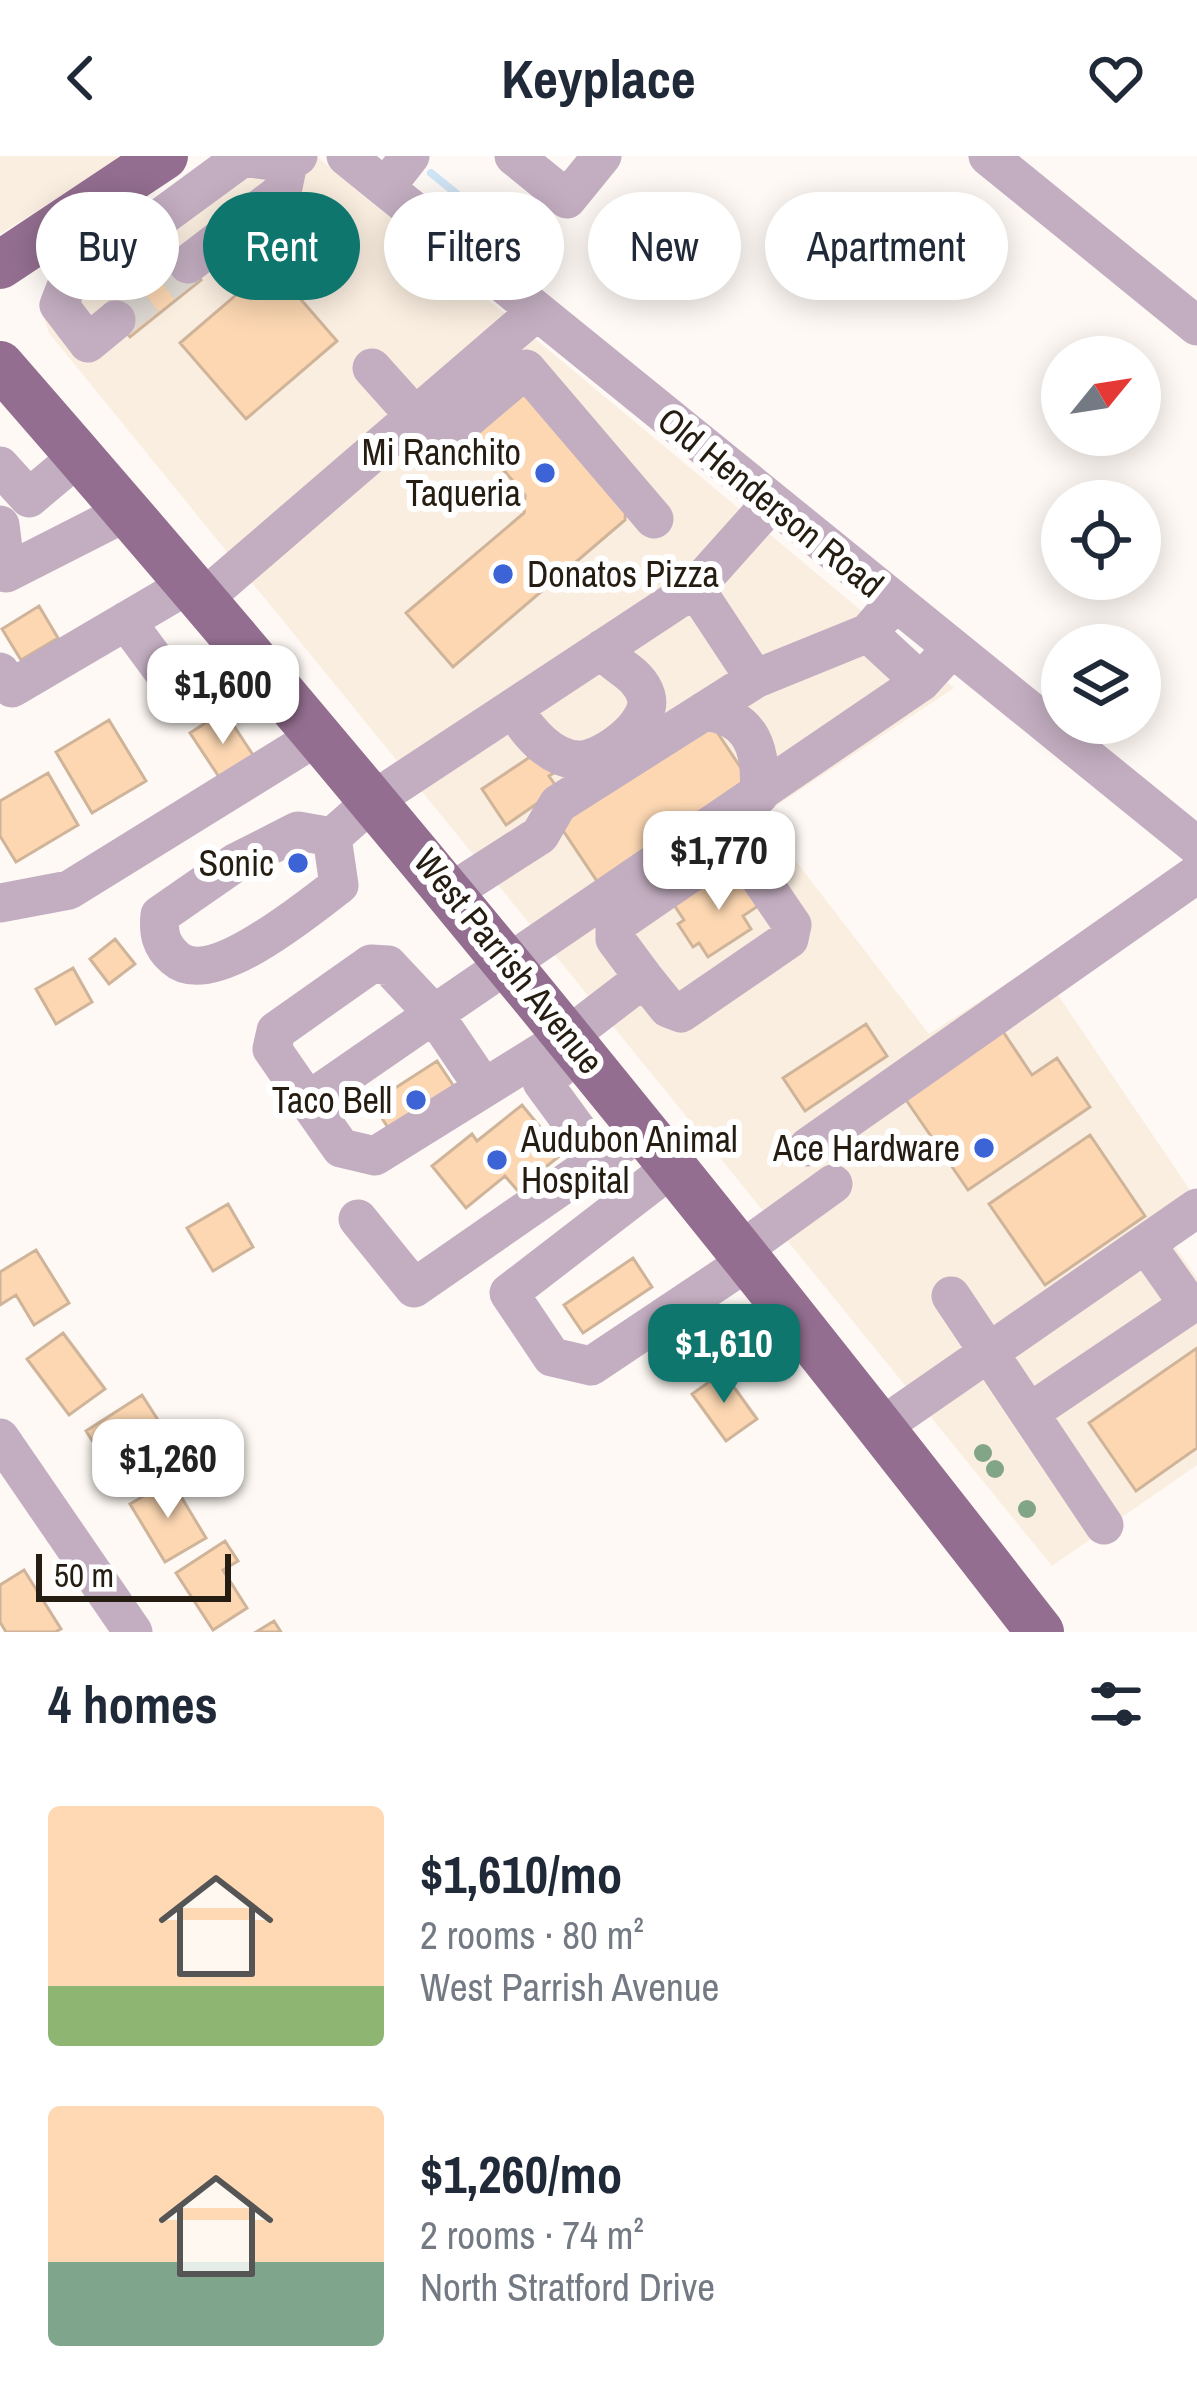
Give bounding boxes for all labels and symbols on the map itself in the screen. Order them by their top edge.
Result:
north arrow [1041,336,1161,456]
street label: Old Henderson Road [648,396,894,608]
place label: Mi Ranchito Taqueria [362,428,521,517]
marker: Mi Ranchito Taqueria [532,460,558,486]
place label: Donatos Pizza [527,550,719,598]
marker: Donatos Pizza [490,561,516,587]
pin: $1,600 [125,645,321,747]
pin: $1,770 [621,811,817,913]
place label: Sonic [199,839,274,887]
street label: West Parrish Avenue [403,839,615,1083]
marker: Sonic [285,850,311,876]
place label: Taco Bell [272,1076,392,1124]
marker: Taco Bell [403,1087,429,1113]
place label: Audubon Animal Hospital [520,1115,738,1204]
place label: Ace Hardware [772,1124,960,1172]
marker: Ace Hardware [971,1135,997,1161]
marker: Audubon Animal Hospital [484,1147,510,1173]
pin: $1,610 [626,1304,822,1406]
pin: $1,260 [70,1419,266,1521]
scale bar [36,1548,231,1601]

